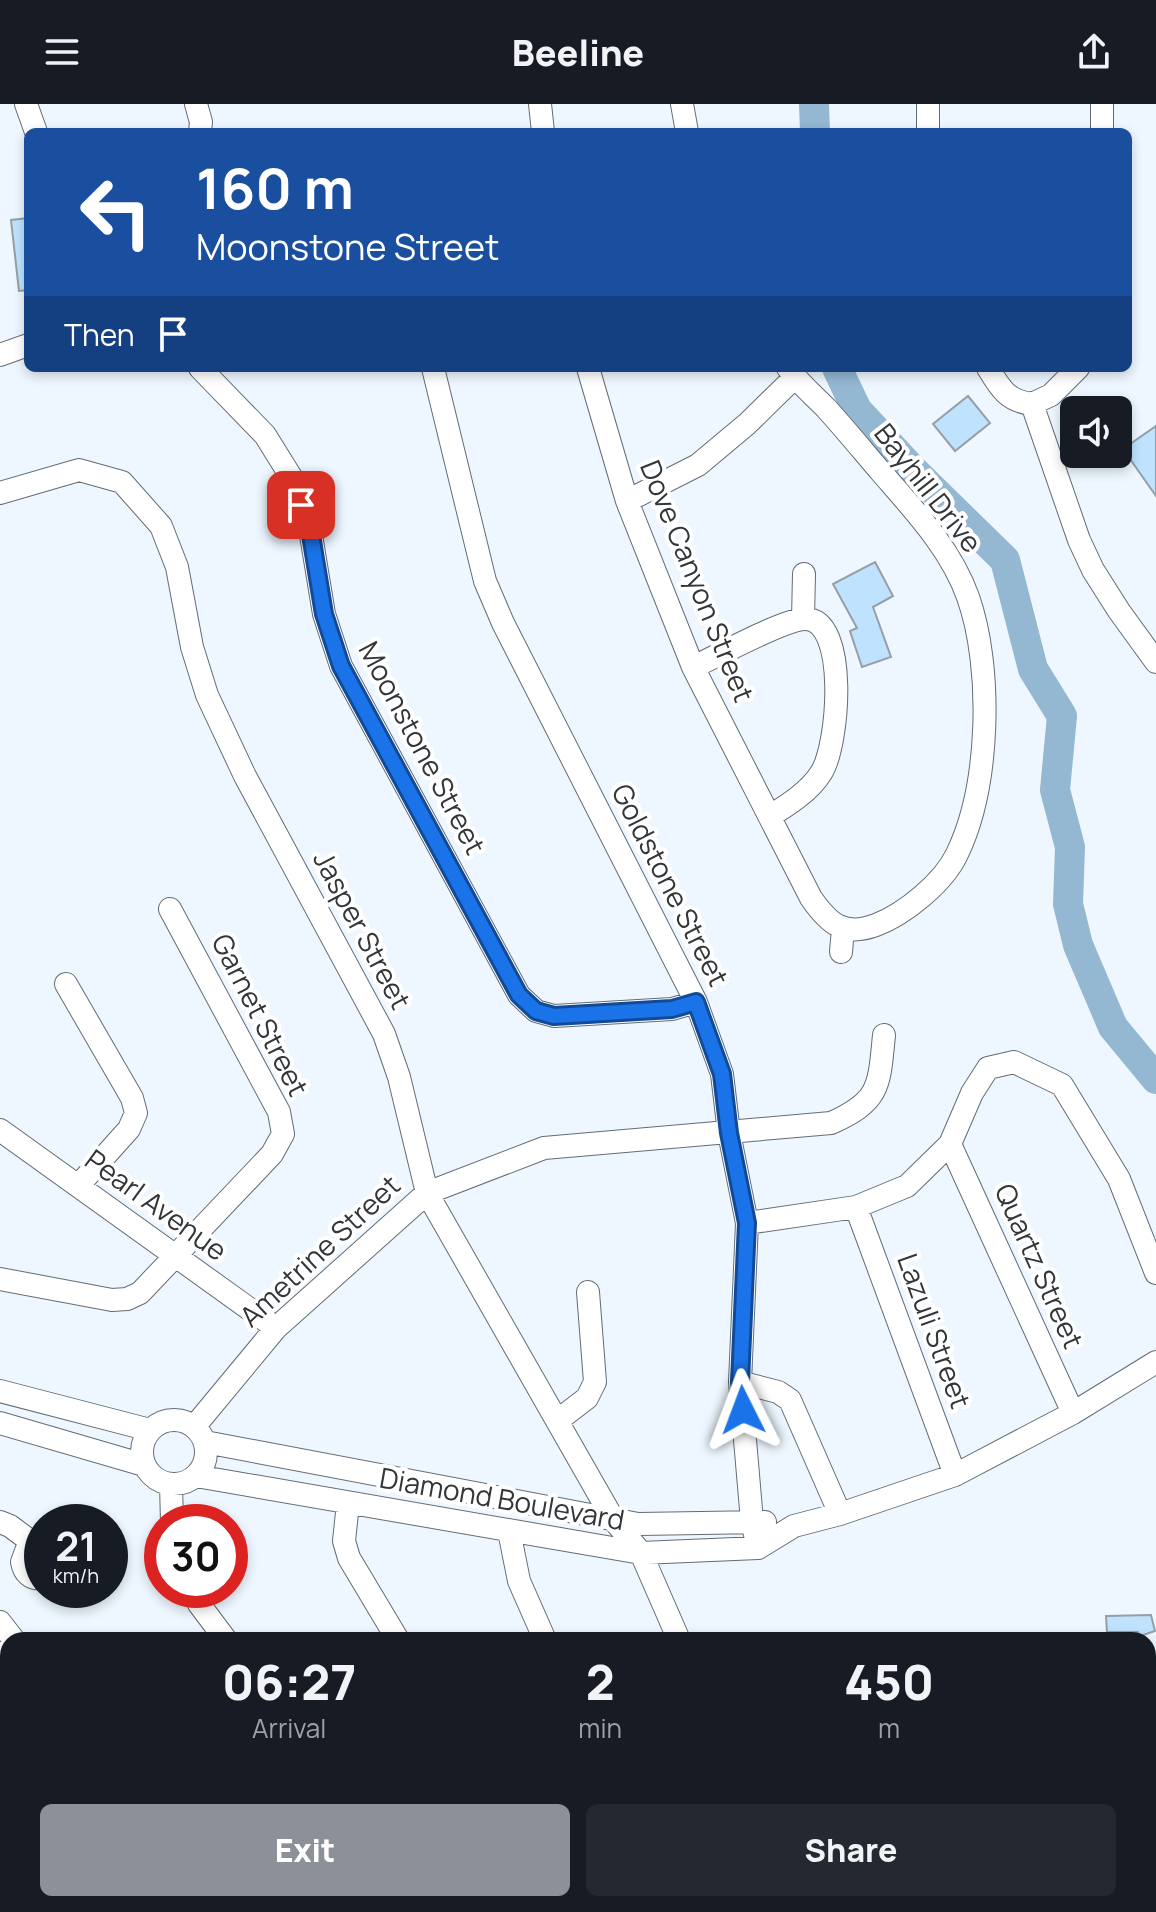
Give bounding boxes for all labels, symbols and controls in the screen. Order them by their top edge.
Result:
text: Beeline [512,28,644,77]
icon: menu [40,30,84,74]
icon: share [1072,30,1116,74]
text: 160 m [196,149,354,226]
icon: left [64,160,168,264]
text: Moonstone Street [196,222,499,271]
icon: arrive [151,312,195,356]
text: Then [64,314,135,355]
map controls [1060,396,1132,468]
button: sound [1060,396,1132,468]
street label: Bayhill Drive [866,415,991,560]
street label: Dove Canyon Street [632,454,764,707]
pin [267,471,335,539]
icon: arrive [279,483,323,527]
street label: Moonstone Street [351,634,495,861]
street label: Goldstone Street [604,777,738,992]
street label: Jasper Street [305,844,421,1015]
street label: Garnet Street [204,927,318,1102]
street label: Pearl Avenue [78,1140,235,1269]
street label: Ametrine Street [231,1166,408,1335]
street label: Quartz Street [987,1177,1093,1354]
street label: Lazuli Street [889,1248,981,1413]
position arrow [701,1368,785,1452]
street label: Diamond Boulevard [377,1458,628,1538]
speed limit sign: 30 [144,1504,248,1608]
text: 21 [55,1518,97,1573]
text: km/h [53,1562,99,1589]
text: 06:27 [222,1649,356,1714]
text: 2 [586,1649,615,1714]
text: 450 [844,1649,934,1714]
text: Arrival [252,1710,326,1746]
text: min [578,1710,622,1746]
text: m [878,1710,900,1746]
button: Exit [40,1804,570,1896]
button: Share [586,1804,1116,1896]

